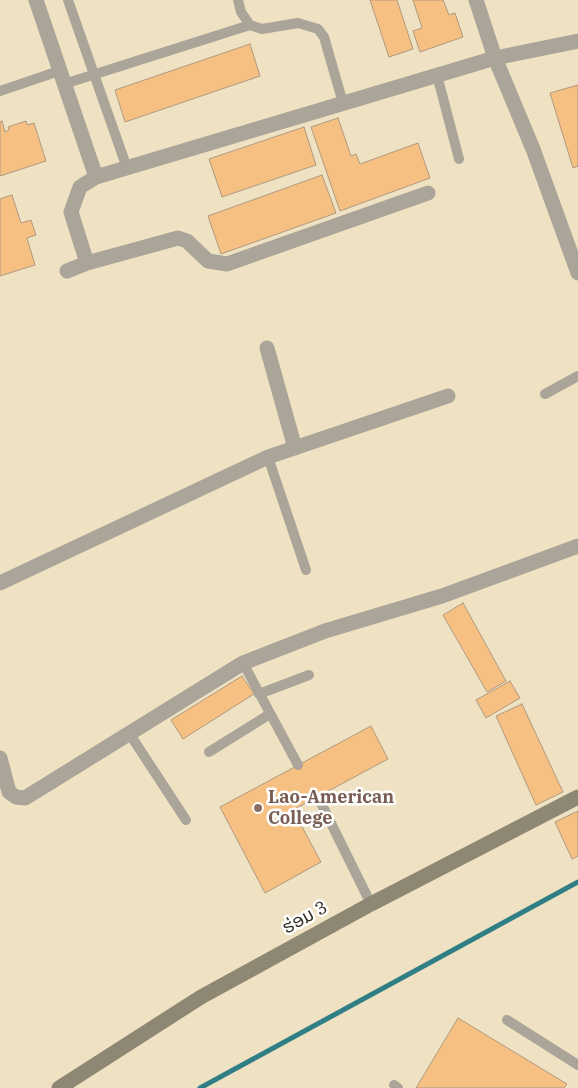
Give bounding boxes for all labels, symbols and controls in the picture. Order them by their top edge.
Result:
place label: Lao-American College [268,787,394,830]
marker: Lao-American College [252,802,264,814]
street label: ຮ່ອມ 3 [279,897,331,939]

